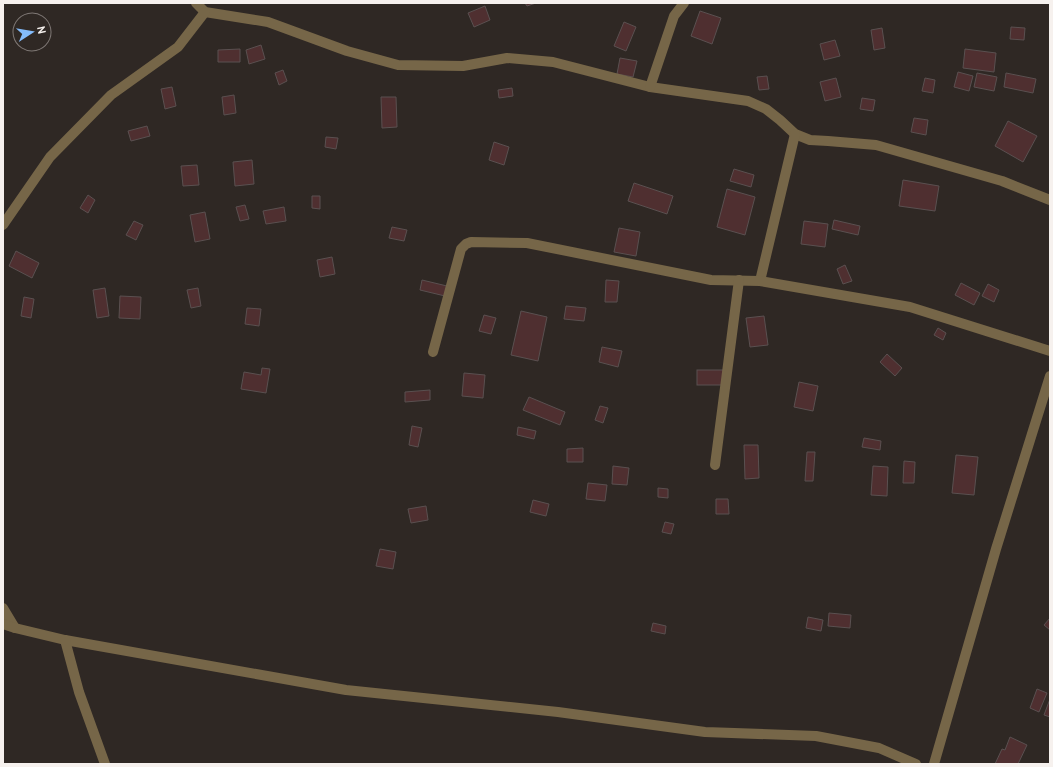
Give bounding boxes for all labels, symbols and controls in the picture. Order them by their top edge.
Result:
north arrow [12,12,52,52]
text: N [34,25,49,35]

